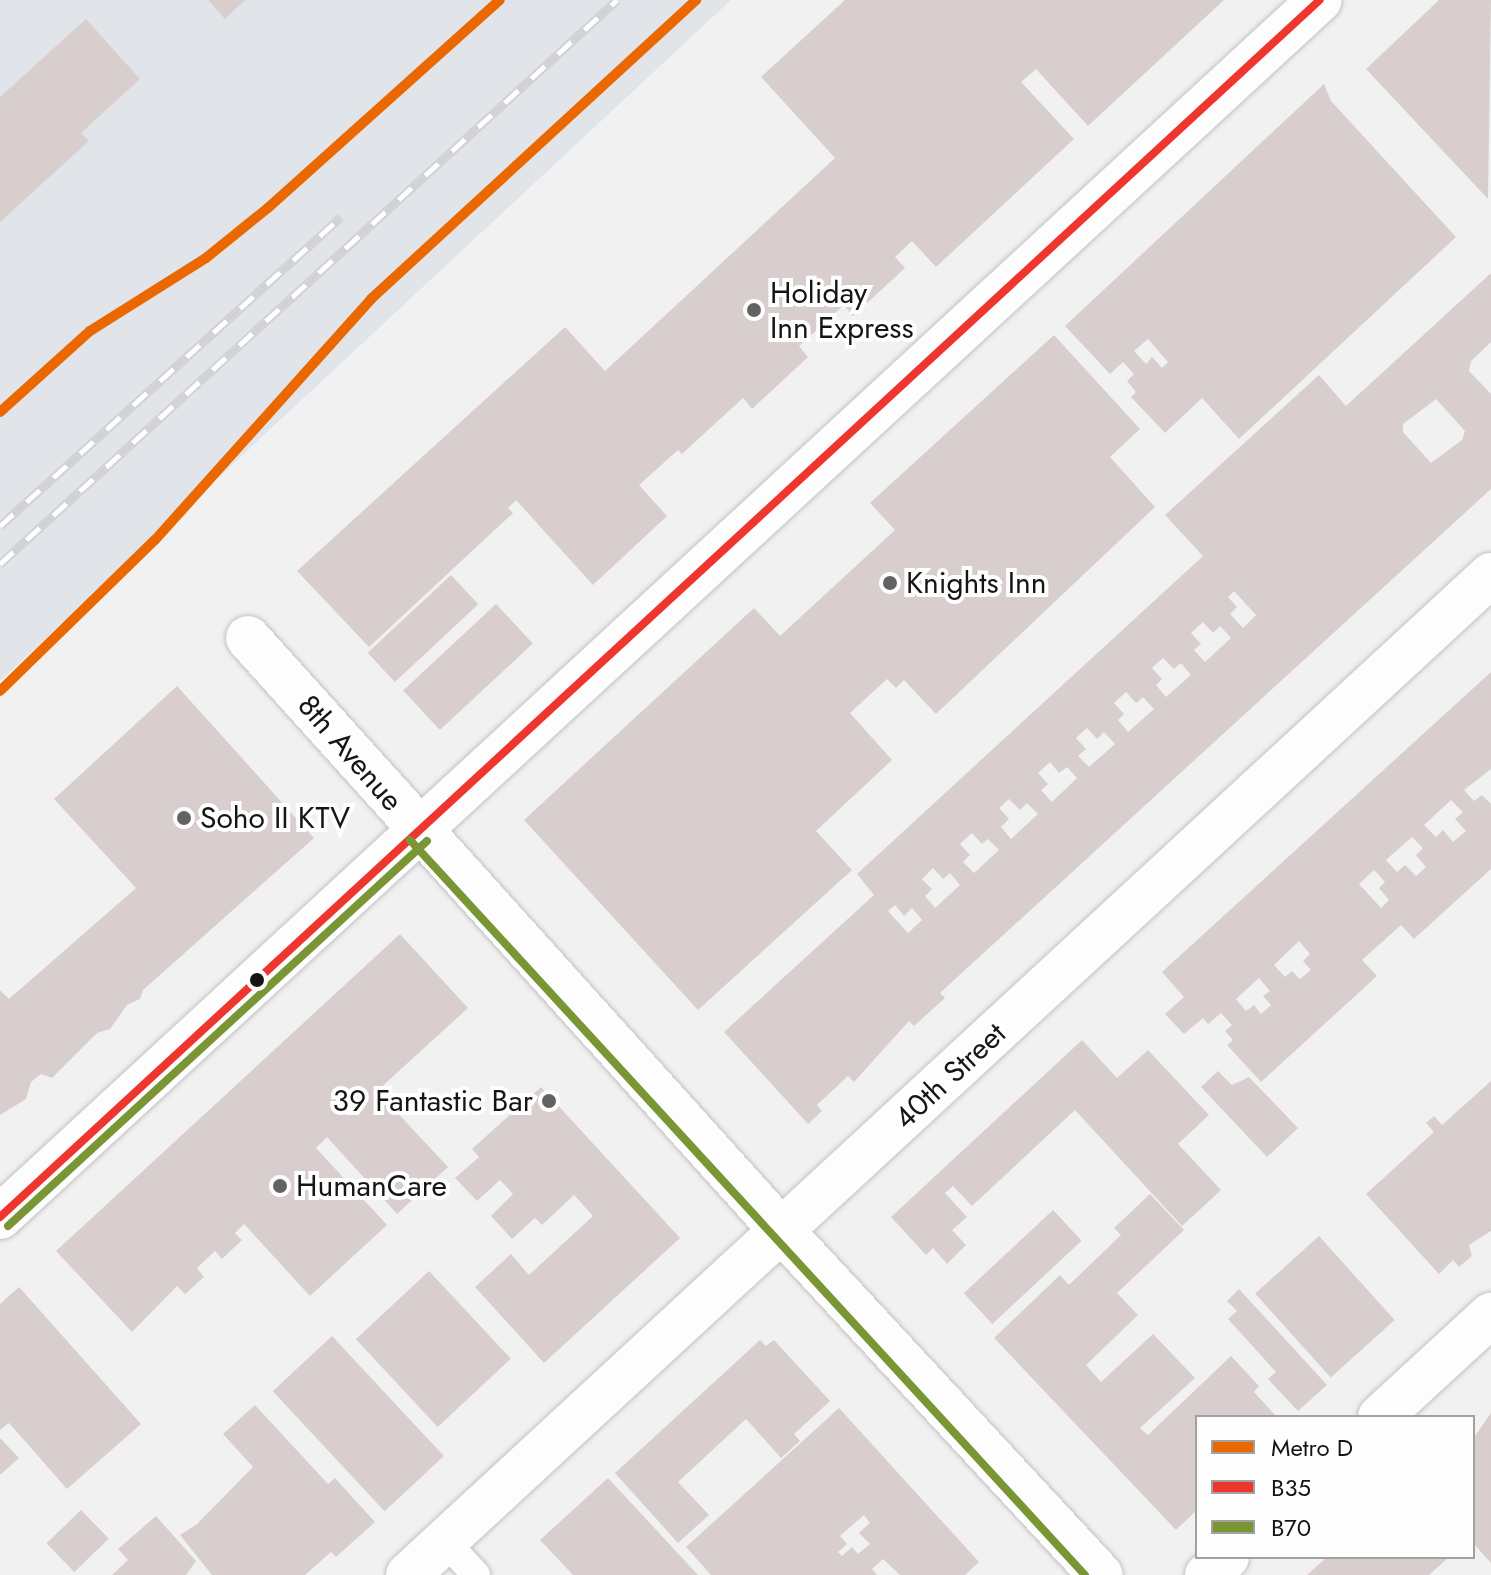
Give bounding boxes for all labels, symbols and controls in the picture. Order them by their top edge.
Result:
place label: Holiday Inn Express [770,275,914,346]
marker: Holiday Inn Express [745,301,763,319]
place label: Knights Inn [906,565,1046,601]
marker: Knights Inn [881,574,899,592]
street label: 8th Avenue [290,688,410,818]
place label: Soho II KTV [200,800,350,836]
marker: Soho II KTV [175,809,193,827]
unlabelled marker [249,972,265,988]
street label: 40th Street [887,1015,1013,1137]
place label: 39 Fantastic Bar [333,1083,533,1119]
marker: 39 Fantastic Bar [540,1092,558,1110]
place label: HumanCare [296,1168,447,1204]
marker: HumanCare [271,1177,289,1195]
legend [1195,1415,1475,1559]
text: Metro D [1271,1430,1353,1465]
text: B35 [1271,1470,1311,1505]
text: B70 [1271,1510,1311,1545]

